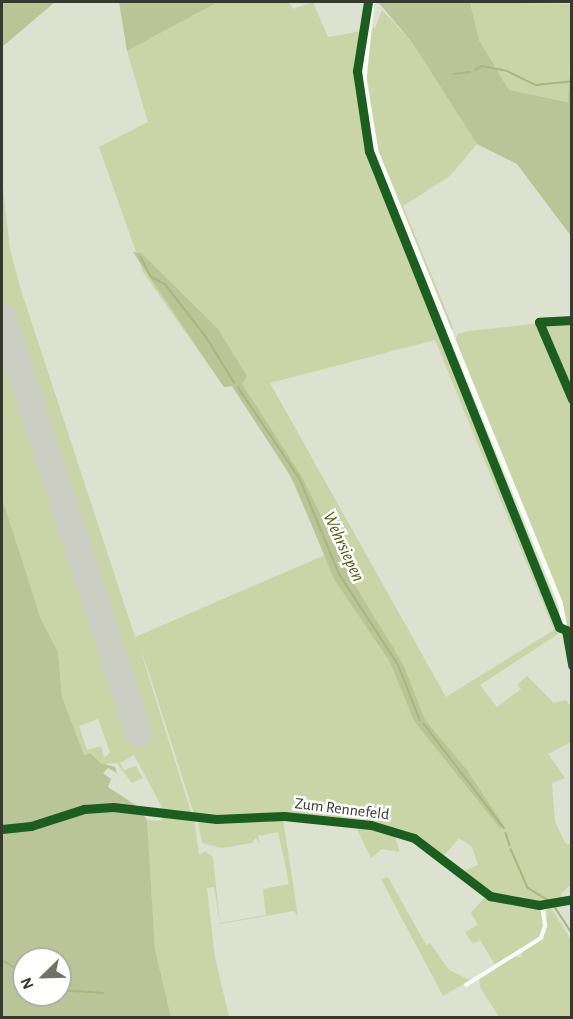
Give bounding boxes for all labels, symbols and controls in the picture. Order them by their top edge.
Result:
water label: Wehrsiepen [317,508,369,586]
street label: Zum Rennefeld [294,794,390,824]
north arrow [12,947,72,1007]
text: N [18,975,37,991]

